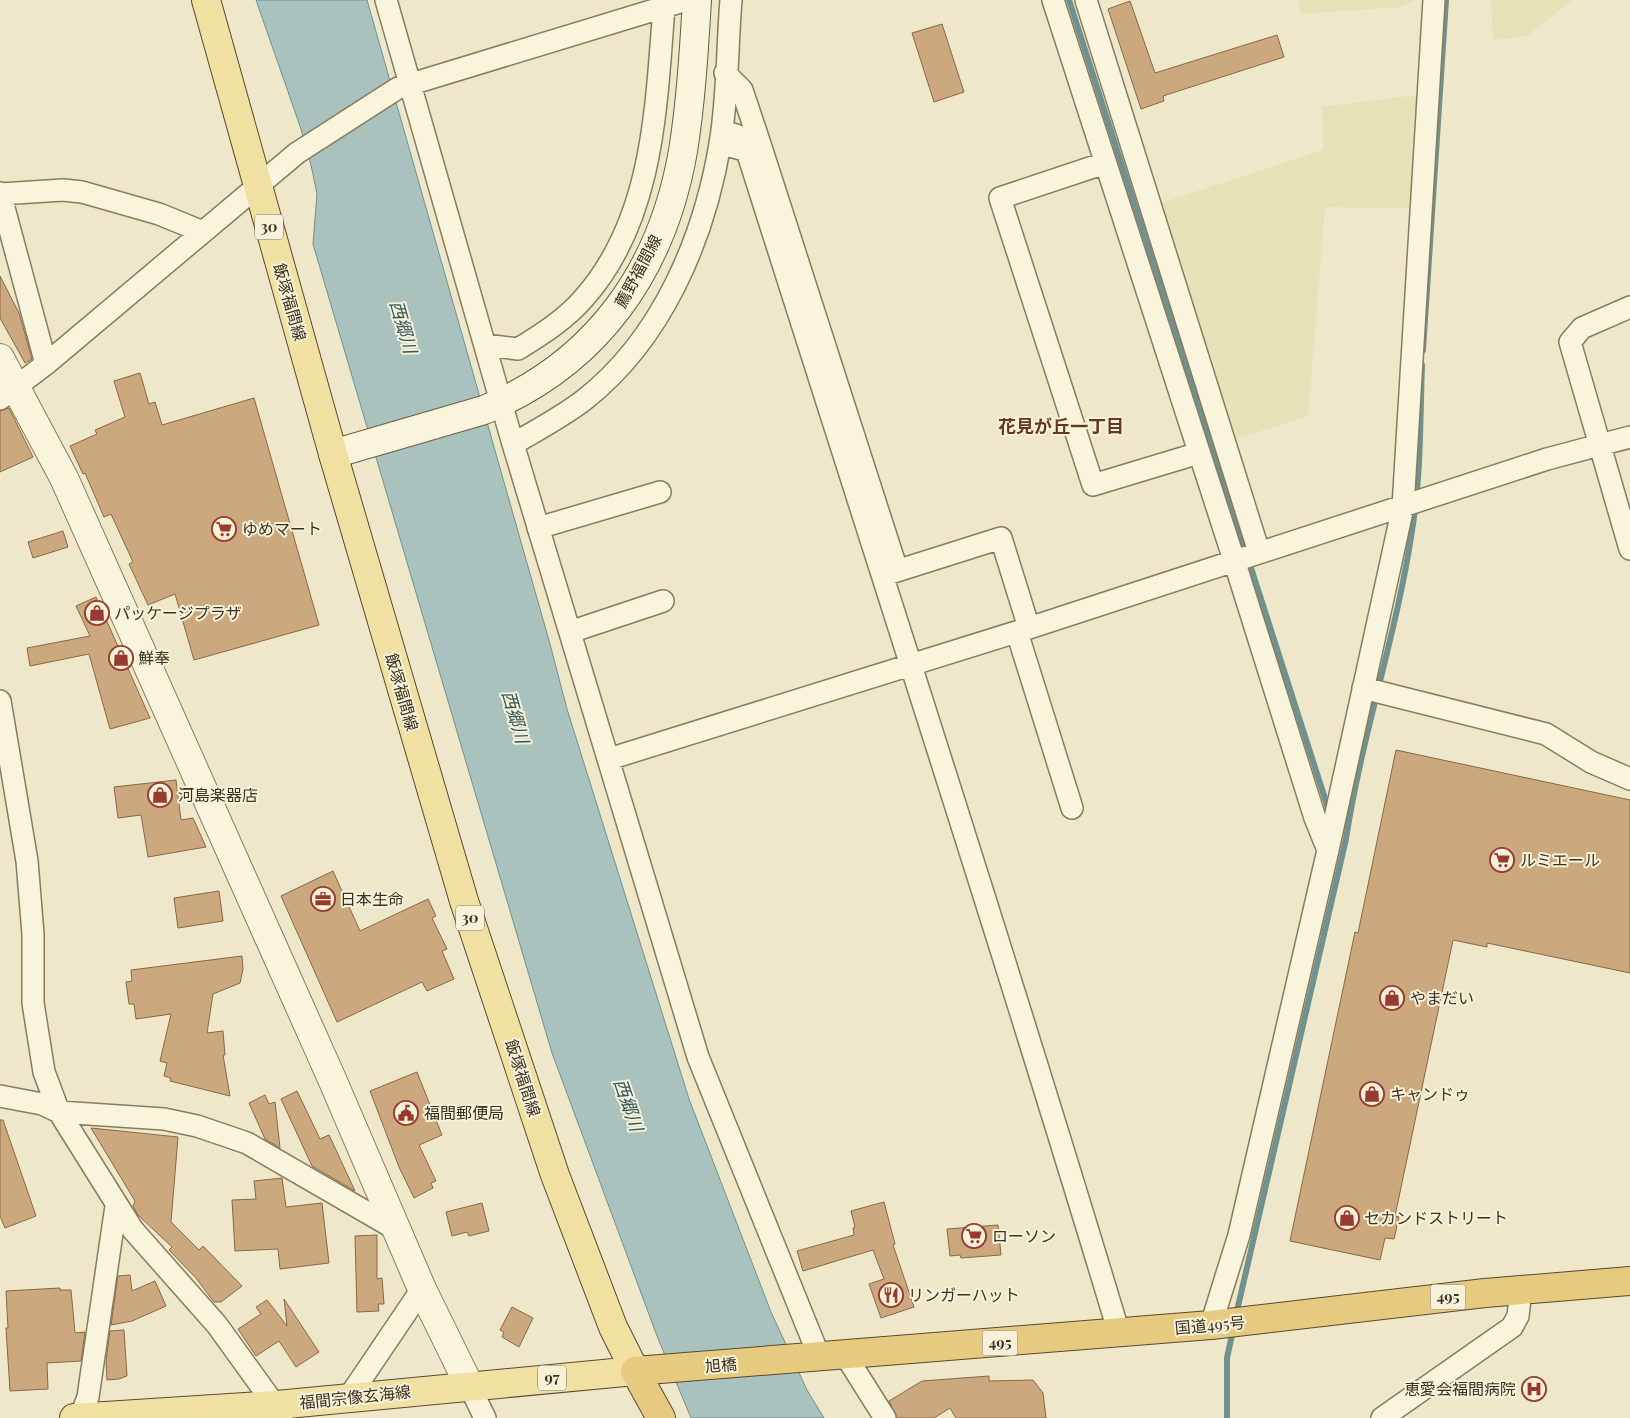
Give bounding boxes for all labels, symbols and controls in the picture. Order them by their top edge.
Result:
road number: 30 [255,214,283,240]
street label: 薦野福間線 [610,231,666,311]
street label: 飯塚福間線 [269,261,312,343]
water label: 西郷川 [385,297,423,358]
district label: 花見が丘一丁目 [998,414,1124,438]
supermarket icon: ゆめマート [211,516,237,542]
place label: ゆめマート [242,518,322,539]
shop icon: パッケージプラザ [84,600,110,626]
place label: パッケージプラザ [114,602,242,623]
shop icon: 鮮奉 [108,645,134,671]
place label: 鮮奉 [138,647,170,668]
street label: 飯塚福間線 [381,651,424,733]
water label: 西郷川 [497,687,535,748]
shop icon: 河島楽器店 [147,782,173,808]
place label: 河島楽器店 [178,784,258,805]
supermarket icon: ルミエール [1489,847,1515,873]
place label: ルミエール [1520,849,1600,870]
office icon: 日本生命 [310,886,336,912]
place label: 日本生命 [340,888,404,909]
road number: 30 [456,906,484,930]
shop icon: やまだい [1379,985,1405,1011]
place label: やまだい [1410,987,1474,1008]
street label: 飯塚福間線 [501,1037,546,1119]
water label: 西郷川 [609,1075,650,1136]
shop icon: キャンドゥ [1359,1081,1385,1107]
place label: キャンドゥ [1390,1083,1470,1104]
public building icon: 福間郵便局 [393,1100,419,1126]
place label: 福間郵便局 [424,1102,504,1123]
shop icon: セカンドストリート [1334,1205,1360,1231]
place label: セカンドストリート [1364,1207,1508,1228]
supermarket icon: ローソン [961,1223,987,1249]
place label: ローソン [992,1225,1056,1246]
restaurant icon: リンガーハット [878,1282,904,1308]
place label: リンガーハット [908,1284,1020,1305]
road number: 495 [1430,1284,1466,1310]
street label: 国道495号 [1174,1311,1246,1338]
road number: 495 [982,1330,1018,1356]
street label: 旭橋 [704,1353,738,1376]
road number: 97 [538,1366,566,1390]
hospital icon: 恵愛会福間病院 [1521,1376,1547,1402]
place label: 恵愛会福間病院 [1404,1378,1516,1399]
street label: 福間宗像玄海線 [298,1380,412,1413]

